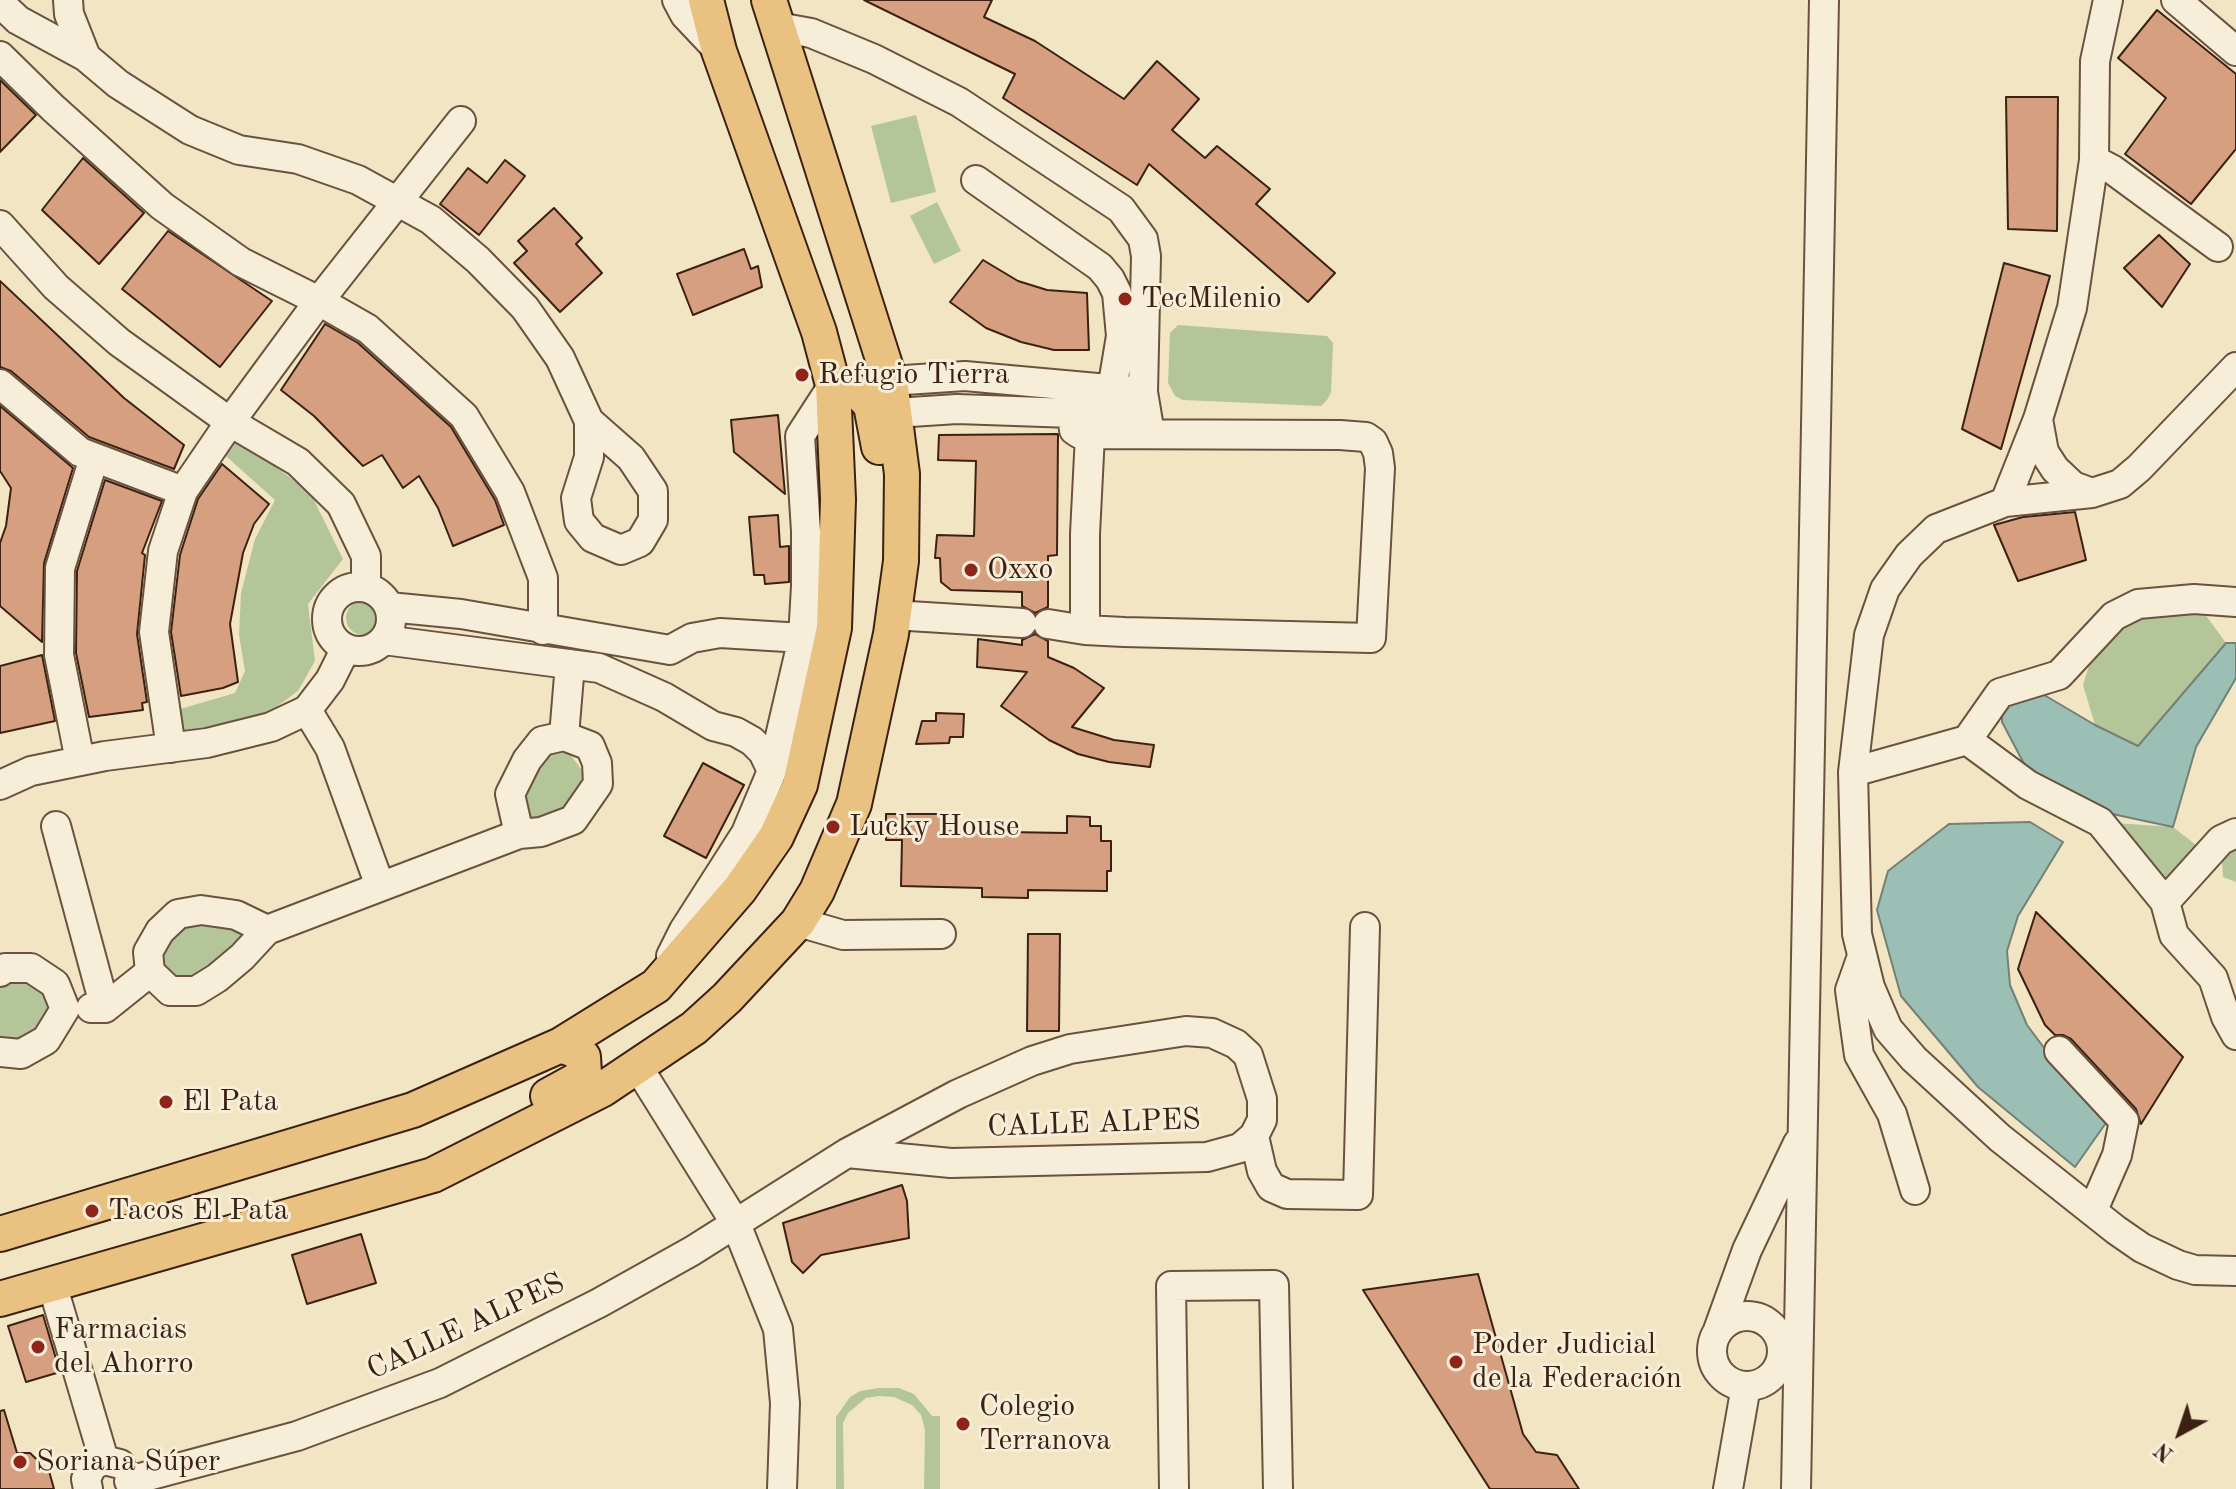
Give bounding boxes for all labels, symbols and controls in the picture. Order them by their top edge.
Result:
place label: TecMilenio [1141,281,1282,317]
marker: TecMilenio [1116,290,1134,308]
place label: Refugio Tierra [818,357,1010,393]
marker: Refugio Tierra [793,366,811,384]
place label: Oxxo [987,552,1053,588]
marker: Oxxo [962,561,980,579]
place label: Lucky House [849,809,1019,845]
marker: Lucky House [824,818,842,836]
place label: El Pata [182,1084,278,1120]
marker: El Pata [157,1093,175,1111]
street label: CALLE ALPES [987,1102,1201,1146]
place label: Tacos El Pata [108,1193,288,1229]
marker: Tacos El Pata [83,1202,101,1220]
street label: CALLE ALPES [362,1266,570,1388]
place label: Farmacias del Ahorro [54,1312,194,1382]
place label: Poder Judicial de la Federación [1472,1327,1682,1398]
marker: Farmacias del Ahorro [29,1338,47,1356]
marker: Poder Judicial de la Federación [1447,1353,1465,1371]
place label: Colegio Terranova [979,1389,1111,1460]
north arrow [2140,1393,2220,1473]
marker: Colegio Terranova [954,1415,972,1433]
text: N [2151,1438,2178,1465]
place label: Soriana Súper [36,1444,220,1480]
marker: Soriana Súper [11,1453,29,1471]

